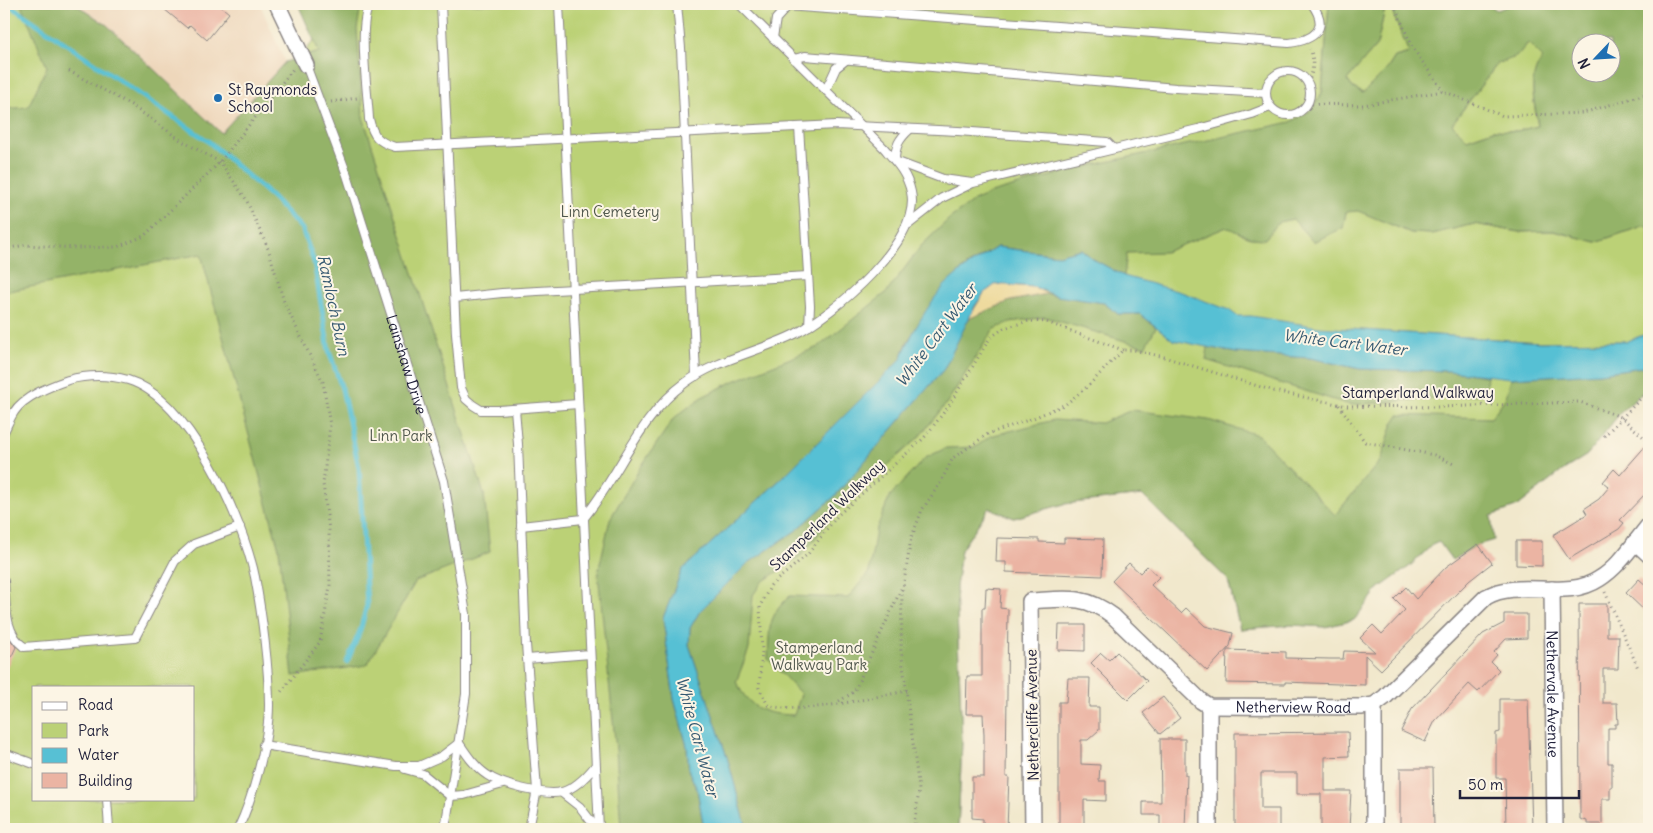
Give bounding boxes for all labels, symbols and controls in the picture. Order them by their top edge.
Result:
north arrow [1570,32,1620,82]
text: N [1574,55,1594,72]
place label: St Raymonds School [228,80,317,116]
marker: St Raymonds School [212,92,224,104]
park label: Linn Cemetery [561,202,659,221]
water label: Ramloch Burn [314,253,355,358]
water label: White Cart Water [891,278,983,390]
street label: Lainshaw Drive [382,312,432,417]
water label: White Cart Water [1282,325,1410,360]
street label: Stamperland Walkway [1342,383,1494,402]
park label: Linn Park [369,426,433,445]
street label: Stamperland Walkway [766,455,888,575]
street label: Nethervale Avenue [1543,630,1564,758]
park label: Stamperland Walkway Park [771,638,867,674]
street label: Nethercliffe Avenue [1021,649,1043,781]
water label: White Cart Water [672,675,724,802]
legend [32,686,195,800]
text: Road [78,695,113,714]
street label: Netherview Road [1235,697,1351,716]
text: Park [78,721,109,740]
text: Water [78,745,119,764]
scale bar [1460,768,1579,800]
text: Building [78,771,133,790]
text: 50 m [1468,775,1503,794]

